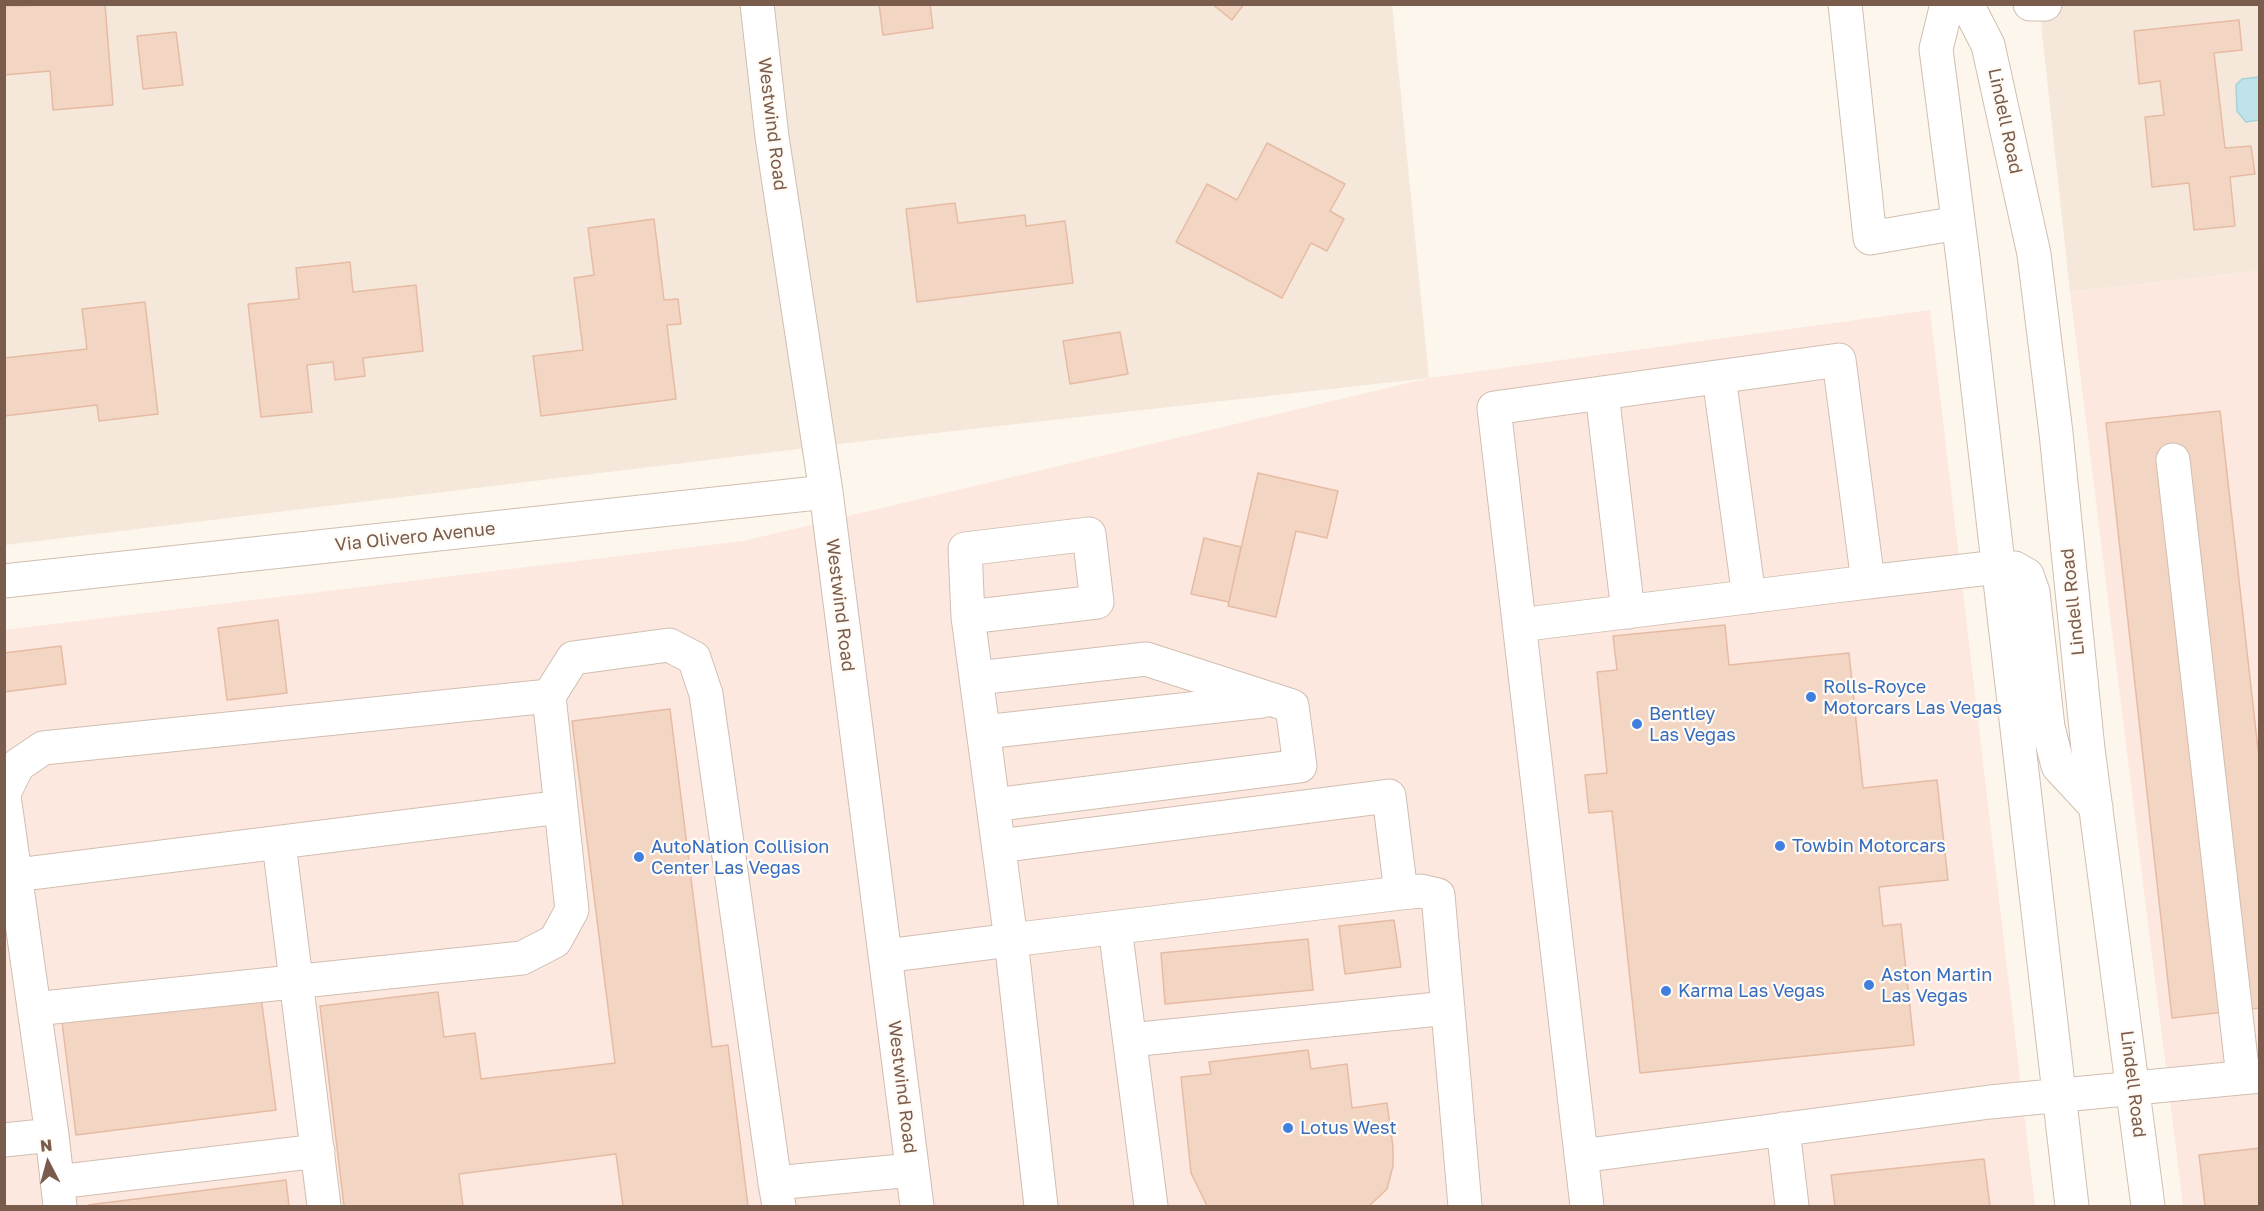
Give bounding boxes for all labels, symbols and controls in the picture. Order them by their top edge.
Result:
street label: Westwind Road [753,56,791,192]
street label: Lindell Road [1983,66,2027,176]
street label: Via Olivero Avenue [334,518,496,556]
street label: Westwind Road [821,537,859,673]
street label: Lindell Road [2057,547,2089,657]
place label: Rolls-Royce Motorcars Las Vegas [1823,676,2002,718]
marker: Rolls-Royce Motorcars Las Vegas [1804,690,1818,704]
place label: Bentley Las Vegas [1649,703,1736,746]
marker: Bentley Las Vegas [1630,717,1644,731]
place label: Towbin Motorcars [1792,835,1946,857]
place label: AutoNation Collision Center Las Vegas [651,836,829,878]
marker: Towbin Motorcars [1773,839,1787,853]
marker: AutoNation Collision Center Las Vegas [632,850,646,864]
place label: Aston Martin Las Vegas [1881,964,1992,1006]
marker: Aston Martin Las Vegas [1862,978,1876,992]
place label: Karma Las Vegas [1678,980,1825,1002]
marker: Karma Las Vegas [1659,984,1673,998]
street label: Westwind Road [883,1019,921,1155]
street label: Lindell Road [2116,1029,2150,1139]
place label: Lotus West [1300,1117,1397,1139]
marker: Lotus West [1281,1121,1295,1135]
north arrow [18,1133,78,1193]
text: N [39,1135,53,1156]

